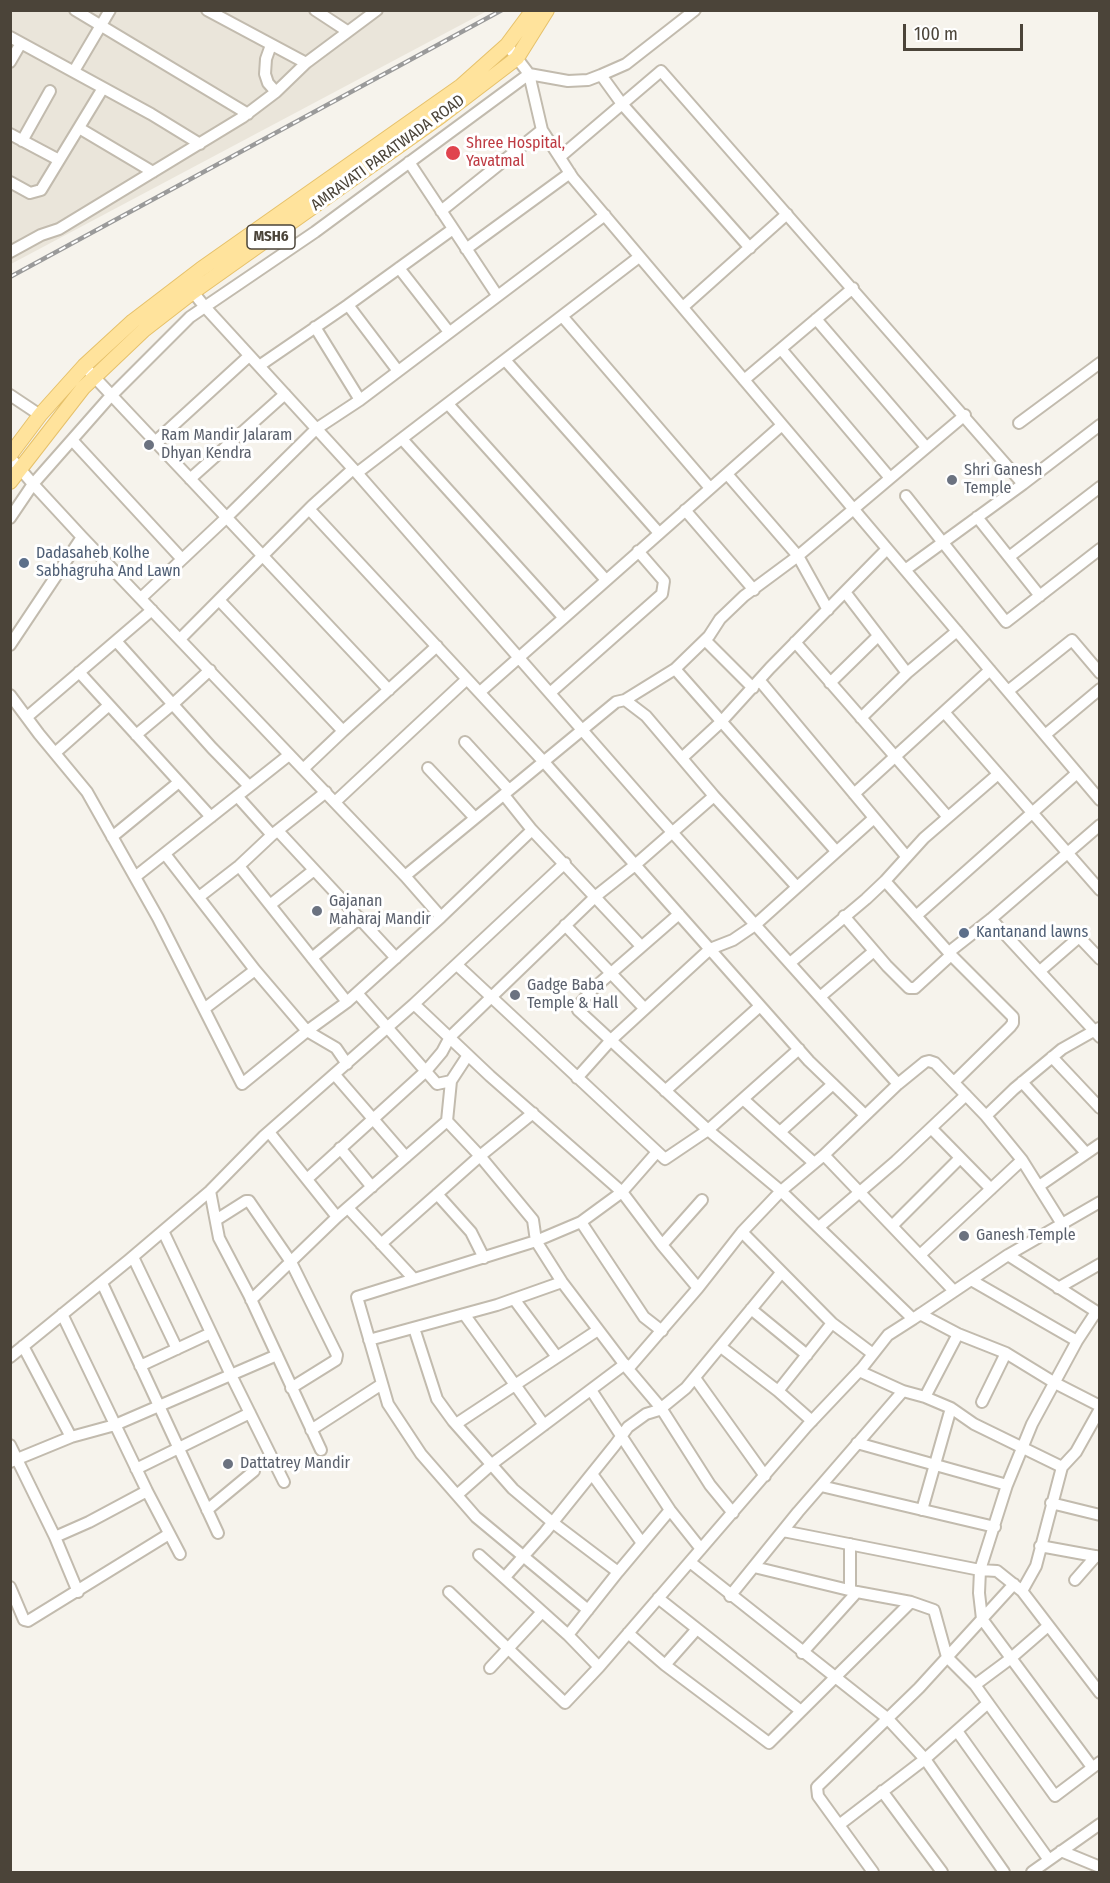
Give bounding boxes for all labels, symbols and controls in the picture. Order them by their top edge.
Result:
scale bar [906,12,1026,50]
text: 100 m [914,23,958,45]
street label: AMRAVATI PARATWADA ROAD [308,91,468,215]
place label: Shree Hospital, Yavatmal [466,134,565,172]
marker: Shree Hospital, Yavatmal [444,144,462,162]
road number: MSH6 [247,225,295,249]
place label: Ram Mandir Jalaram Dhyan Kendra [161,426,292,464]
marker: Ram Mandir Jalaram Dhyan Kendra [142,438,156,452]
place label: Shri Ganesh Temple [964,461,1042,499]
marker: Shri Ganesh Temple [945,473,959,487]
place label: Dadasaheb Kolhe Sabhagruha And Lawn [36,544,181,582]
marker: Dadasaheb Kolhe Sabhagruha And Lawn [17,556,31,570]
place label: Gajanan Maharaj Mandir [329,892,431,930]
marker: Gajanan Maharaj Mandir [310,904,324,918]
place label: Kantanand lawns [976,923,1088,943]
marker: Kantanand lawns [957,926,971,940]
place label: Gadge Baba Temple & Hall [527,976,618,1014]
marker: Gadge Baba Temple & Hall [508,988,522,1002]
place label: Ganesh Temple [976,1226,1076,1246]
marker: Ganesh Temple [957,1229,971,1243]
place label: Dattatrey Mandir [240,1454,350,1474]
marker: Dattatrey Mandir [221,1457,235,1471]

